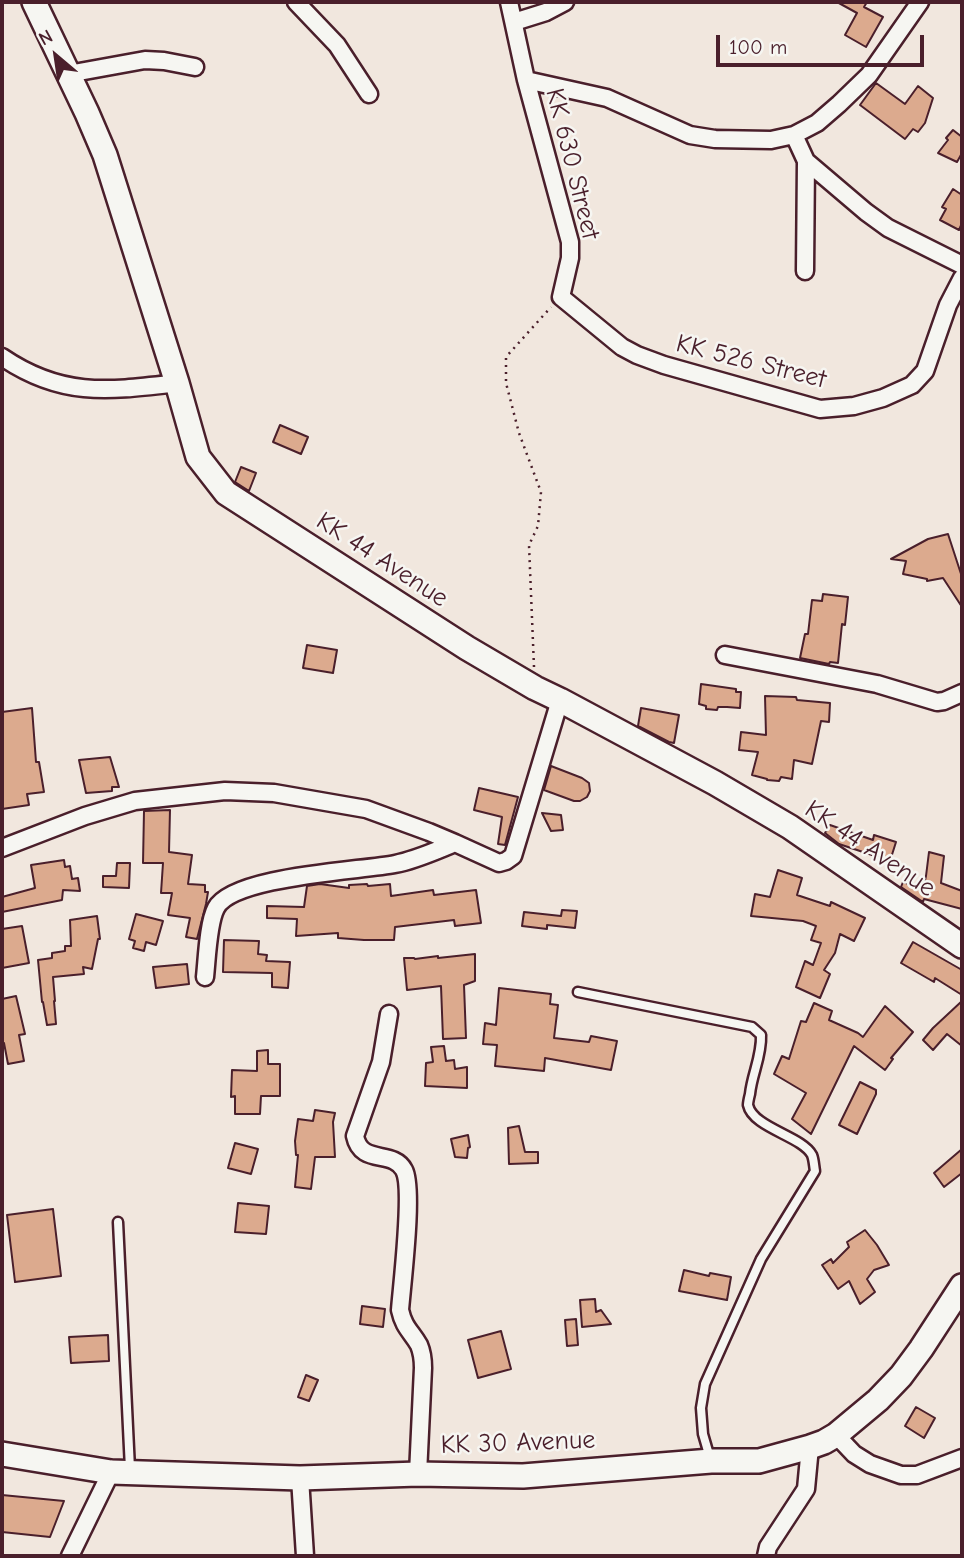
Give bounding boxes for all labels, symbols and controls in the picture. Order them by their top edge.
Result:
north arrow [21,21,91,91]
scale bar [719,21,927,65]
text: N [35,25,57,50]
text: 100 m [729,35,787,59]
street label: KK 630 Street [538,85,606,243]
street label: KK 526 Street [673,328,829,396]
street label: KK 44 Avenue [310,506,454,614]
street label: KK 44 Avenue [799,794,941,904]
street label: KK 30 Avenue [440,1425,596,1461]

